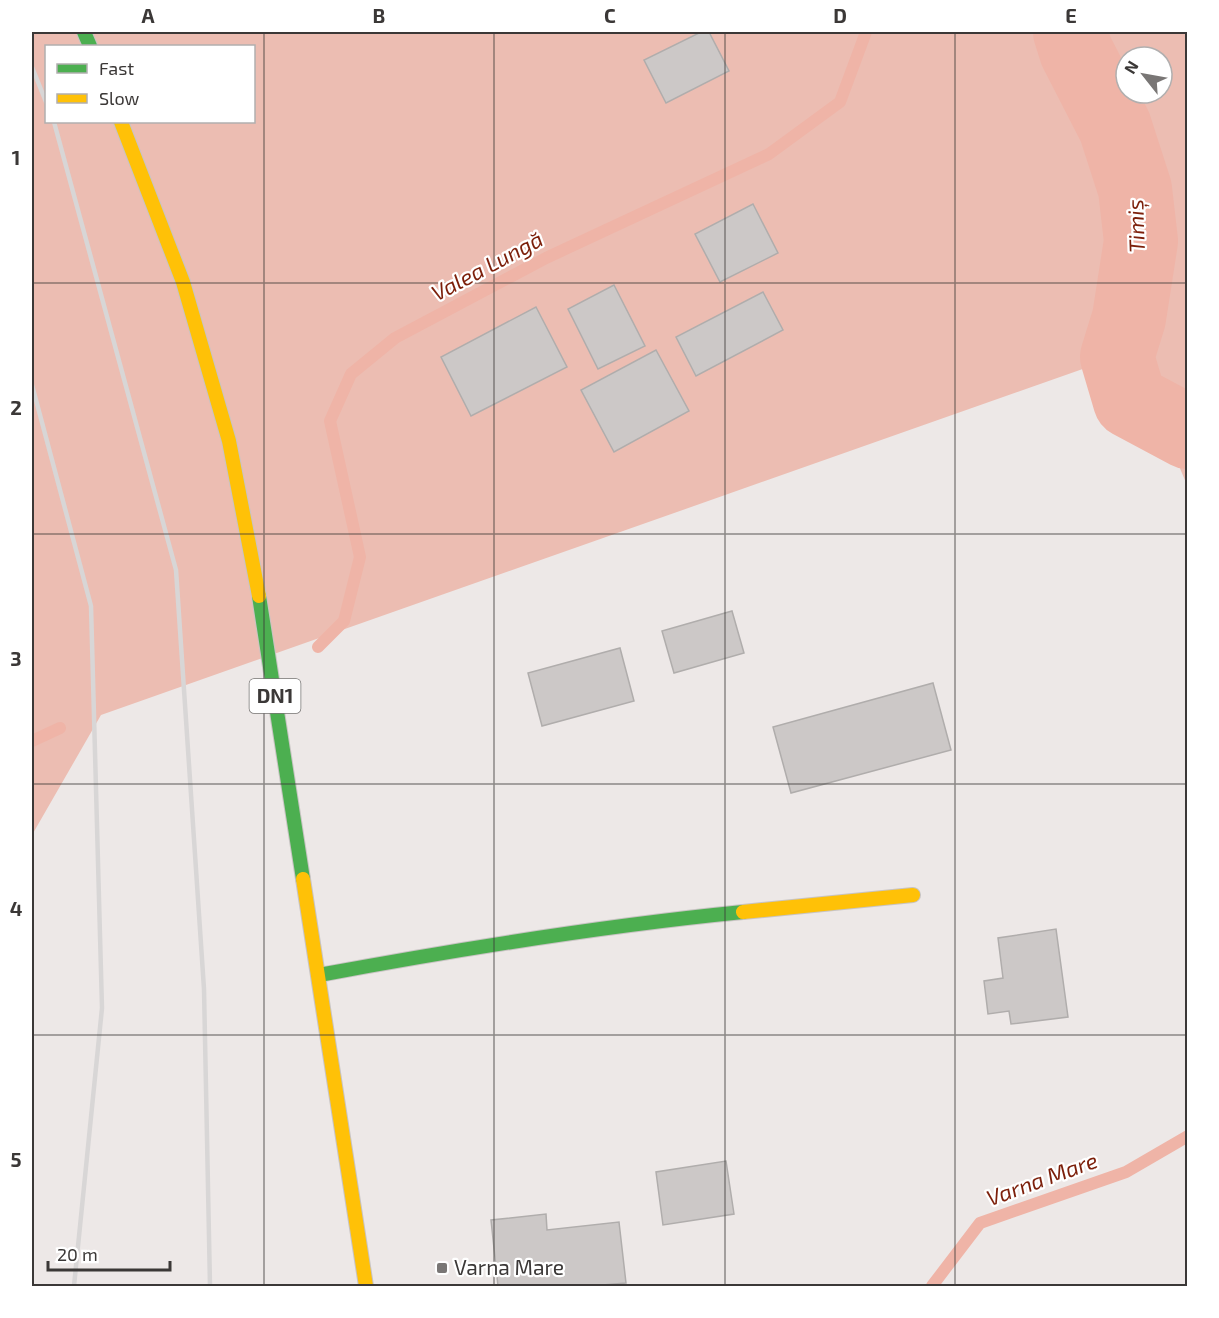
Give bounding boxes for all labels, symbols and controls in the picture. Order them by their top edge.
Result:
text: A [141,3,155,27]
text: B [373,3,385,27]
text: C [604,3,616,27]
text: D [833,3,847,27]
text: E [1065,3,1077,27]
legend [45,45,255,123]
north arrow [1114,45,1174,105]
text: Fast [99,57,134,79]
text: N [1120,57,1142,77]
text: Slow [99,87,140,109]
text: 1 [12,145,20,169]
water label: Timiș [1121,199,1151,253]
water label: Valea Lungă [426,225,547,305]
text: 2 [10,395,22,419]
text: 3 [10,646,22,670]
road number: DN1 [250,679,300,713]
text: 4 [10,896,23,920]
water label: Varna Mare [983,1146,1101,1210]
text: 5 [10,1147,22,1171]
scale bar [48,1234,170,1272]
text: 20 m [57,1243,98,1265]
place label: Varna Mare [454,1254,564,1279]
marker: Varna Mare [435,1261,449,1275]

